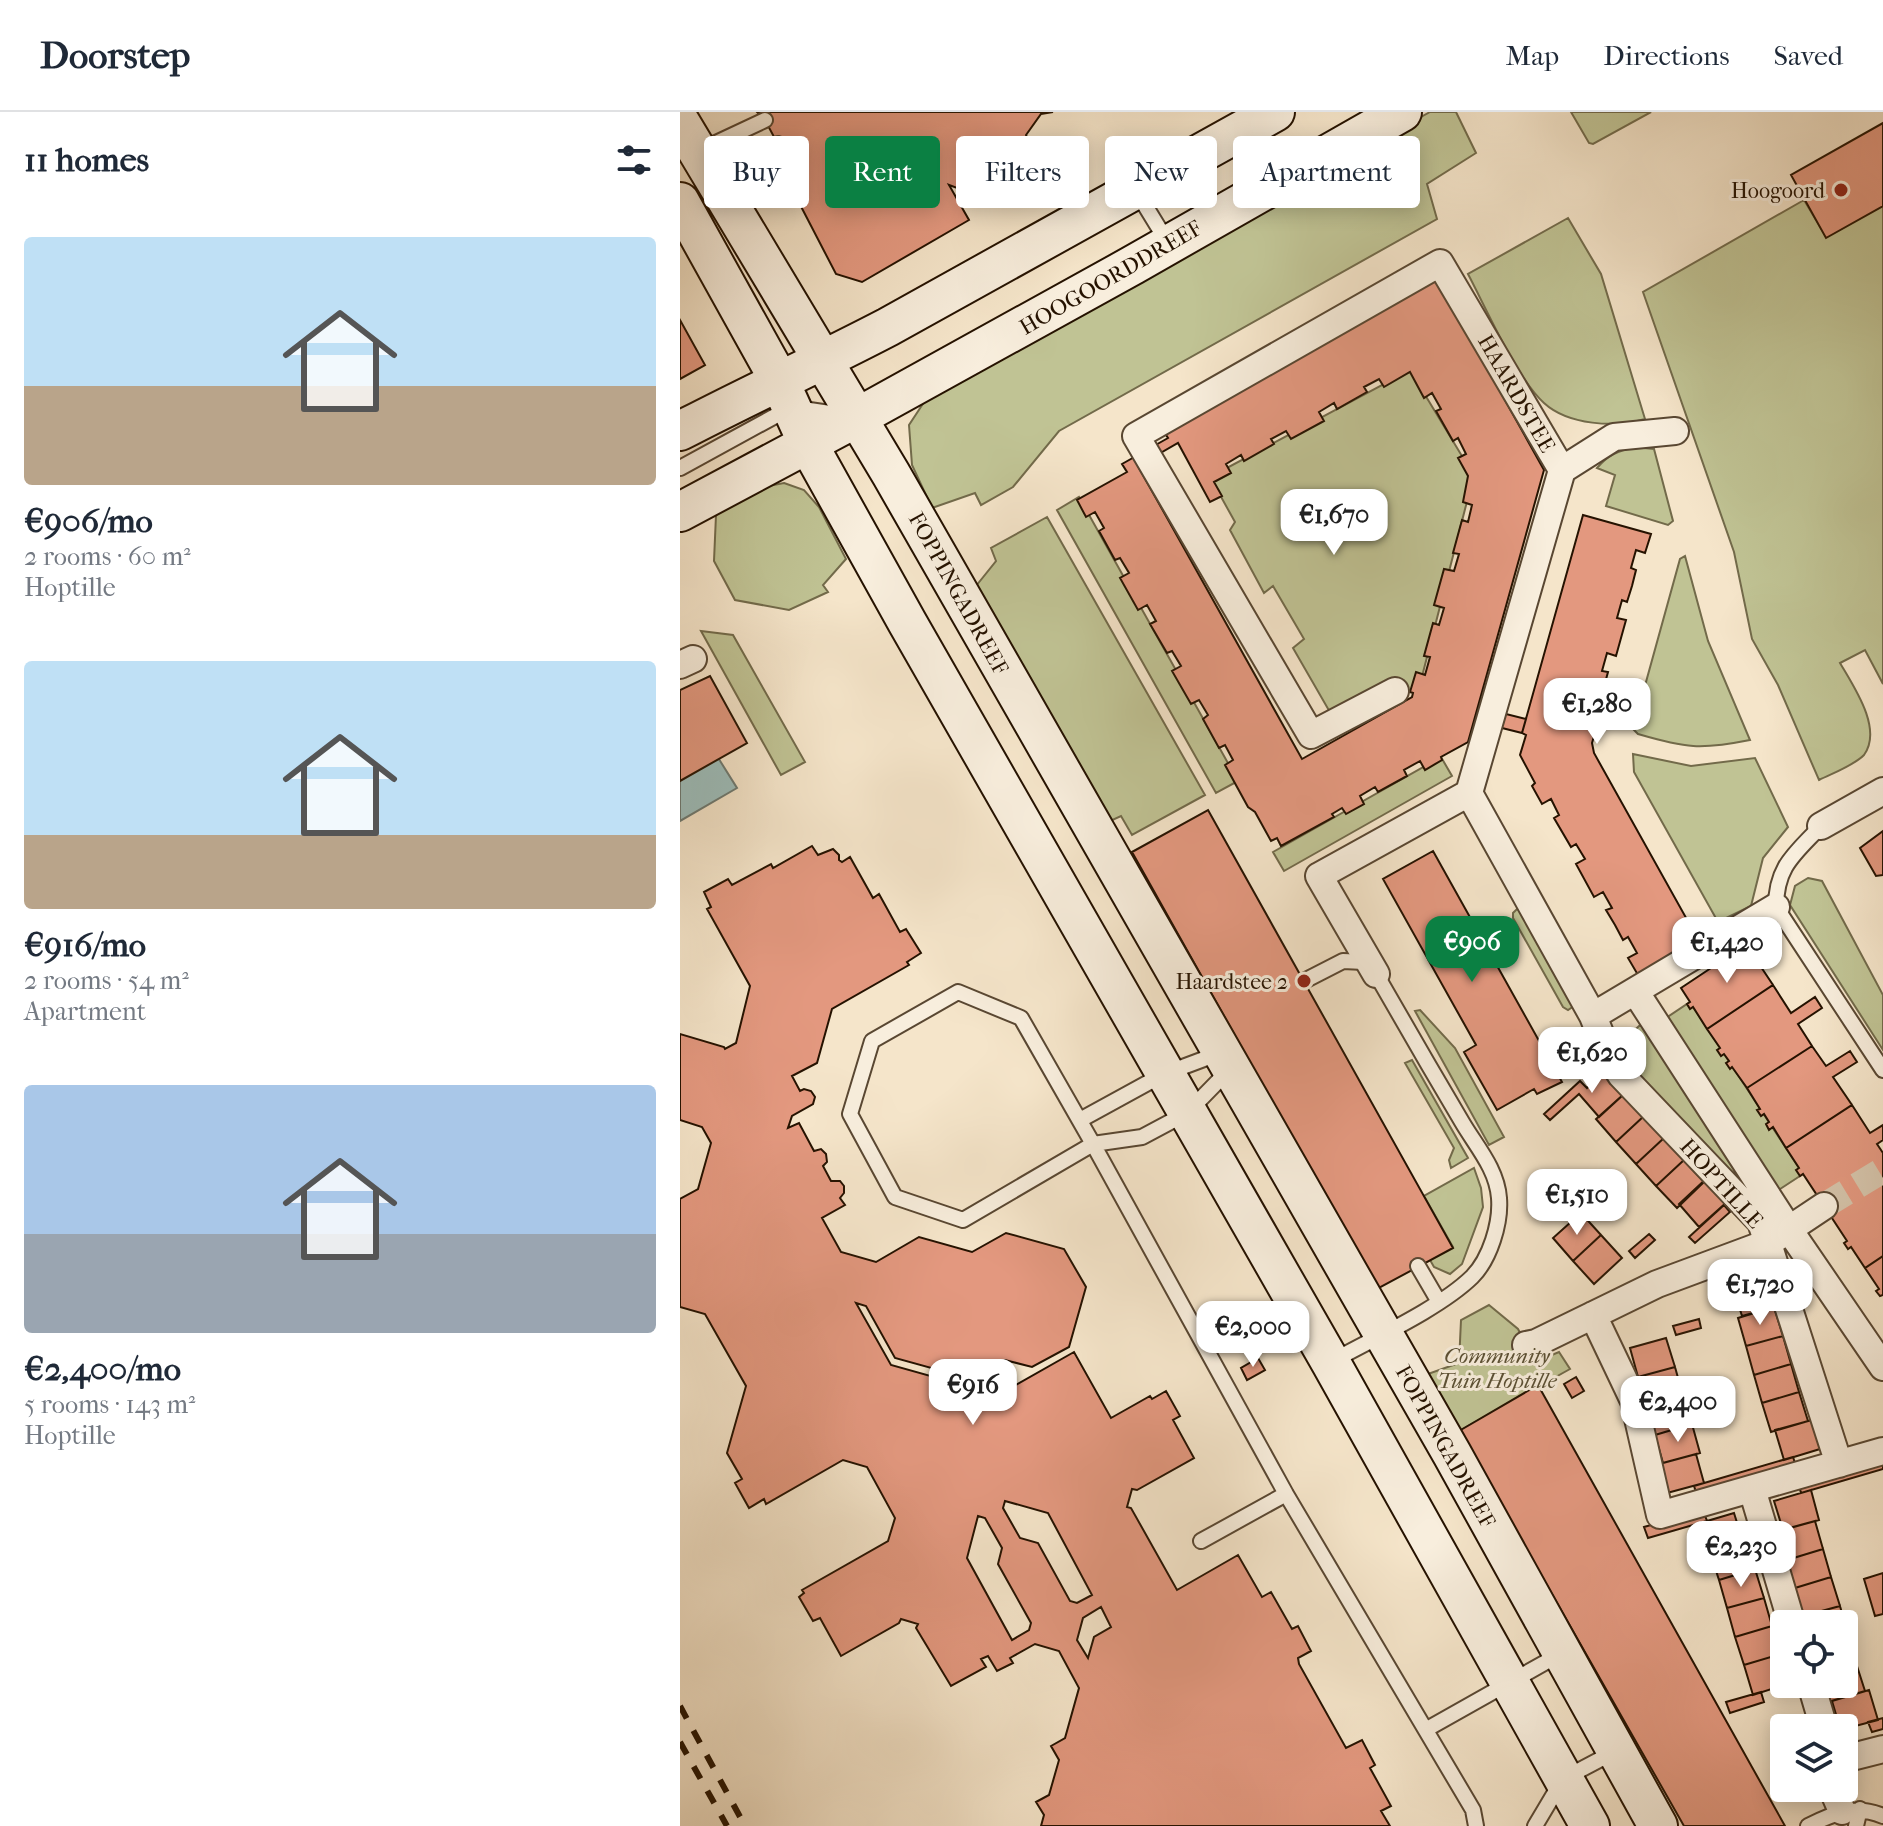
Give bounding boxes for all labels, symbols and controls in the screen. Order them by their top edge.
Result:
text: Doorstep [40,33,190,78]
text: Map [1506,39,1559,72]
text: Directions [1603,39,1730,72]
text: Saved [1774,39,1843,72]
chip: Buy [704,136,809,208]
chip: Rent [825,136,940,208]
chip: Filters [956,136,1089,208]
chip: New [1105,136,1217,208]
chip: Apartment [1233,136,1420,208]
icon: filters [612,138,656,182]
text: 11 homes [24,140,149,180]
place label: Hoogoord [1731,178,1826,204]
marker: Hoogoord [1832,181,1850,199]
street label: HOOGOORDDREEF [1015,215,1206,341]
icon: home [268,289,412,433]
street label: HAARDSTEE [1472,330,1560,457]
pin: €1,670 [1269,489,1399,557]
text: €1,670 [1299,499,1369,530]
text: €906/mo [24,501,153,541]
street label: FOPPINGADREEF [903,508,1014,679]
text: 2 rooms · 60 m² [24,541,191,572]
text: Hoptille [24,572,116,603]
pin: €1,280 [1532,678,1662,746]
text: €1,280 [1562,688,1632,719]
icon: home [268,713,412,857]
pin: €906 [1425,916,1519,984]
pin: €1,420 [1662,917,1792,985]
text: €916/mo [24,925,146,965]
text: €906 [1443,926,1501,957]
text: €1,420 [1690,927,1764,958]
text: 2 rooms · 54 m² [24,965,189,996]
place label: Haardstee 2 [1175,969,1288,995]
marker: Haardstee 2 [1295,972,1313,990]
text: Apartment [24,996,146,1027]
pin: €1,620 [1527,1027,1657,1095]
text: €1,620 [1556,1037,1628,1068]
street label: HOPTILLE [1674,1134,1768,1234]
icon: home [268,1137,412,1281]
pin: €1,510 [1512,1169,1642,1237]
text: €1,510 [1545,1179,1609,1210]
pin: €1,720 [1695,1259,1825,1327]
text: €1,720 [1726,1269,1794,1300]
pin: €2,000 [1188,1301,1318,1369]
text: €2,000 [1214,1311,1292,1342]
park label: Community Tuin Hoptille [1437,1343,1558,1394]
text: €2,400/mo [24,1349,181,1389]
pin: €916 [926,1359,1020,1427]
street label: FOPPINGADREEF [1390,1361,1501,1532]
text: €916 [947,1369,999,1400]
pin: €2,400 [1613,1376,1743,1444]
text: €2,400 [1639,1386,1717,1417]
text: 5 rooms · 143 m² [24,1389,195,1420]
text: Hoptille [24,1420,116,1451]
pin: €2,230 [1676,1521,1806,1589]
text: €2,230 [1705,1531,1777,1562]
map controls [1770,1610,1858,1802]
button: locate [1770,1610,1858,1698]
button: layers [1770,1714,1858,1802]

